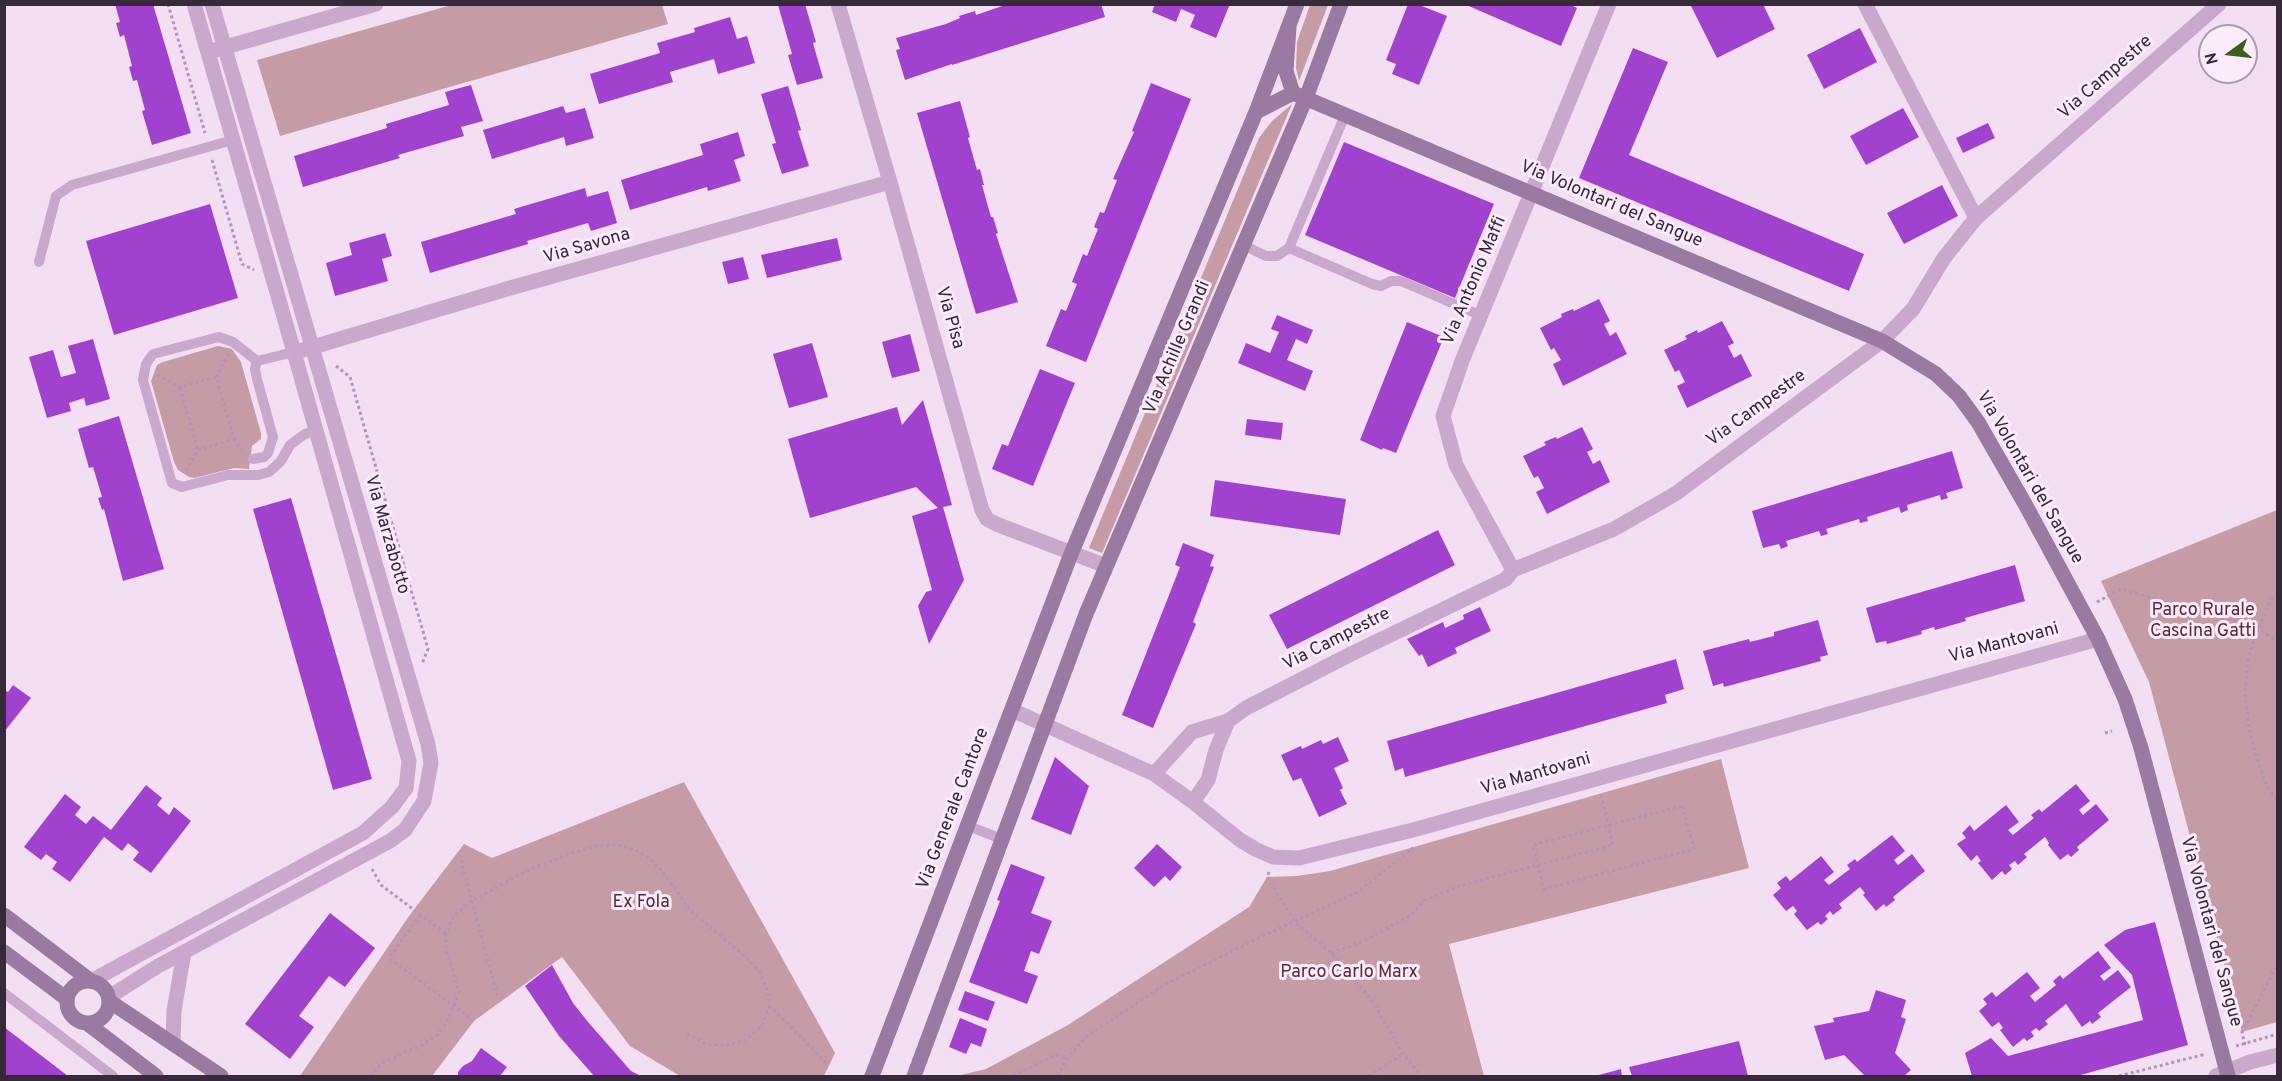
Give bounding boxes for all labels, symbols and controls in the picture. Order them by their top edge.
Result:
north arrow [2198,24,2258,84]
street label: Via Campestre [2055,31,2157,125]
text: N [2201,50,2224,66]
street label: Via Volontari del Sangue [1517,157,1705,253]
street label: Via Antonio Maffi [1438,213,1512,349]
street label: Via Savona [541,224,633,270]
street label: Via Achille Grandi [1140,278,1216,418]
street label: Via Pisa [930,284,968,352]
street label: Via Campestre [1703,366,1811,452]
street label: Via Volontari del Sangue [1971,388,2087,568]
street label: Via Marzabotto [359,473,413,597]
park label: Parco Rurale Cascina Gatti [2150,600,2256,642]
street label: Via Campestre [1280,604,1394,676]
street label: Via Mantovani [1946,619,2062,669]
street label: Via Generale Cantore [913,725,995,893]
street label: Via Mantovani [1479,749,1593,801]
street label: Via Volontari del Sangue [2174,834,2246,1030]
park label: Ex Fola [612,892,670,914]
park label: Parco Carlo Marx [1280,962,1418,984]

